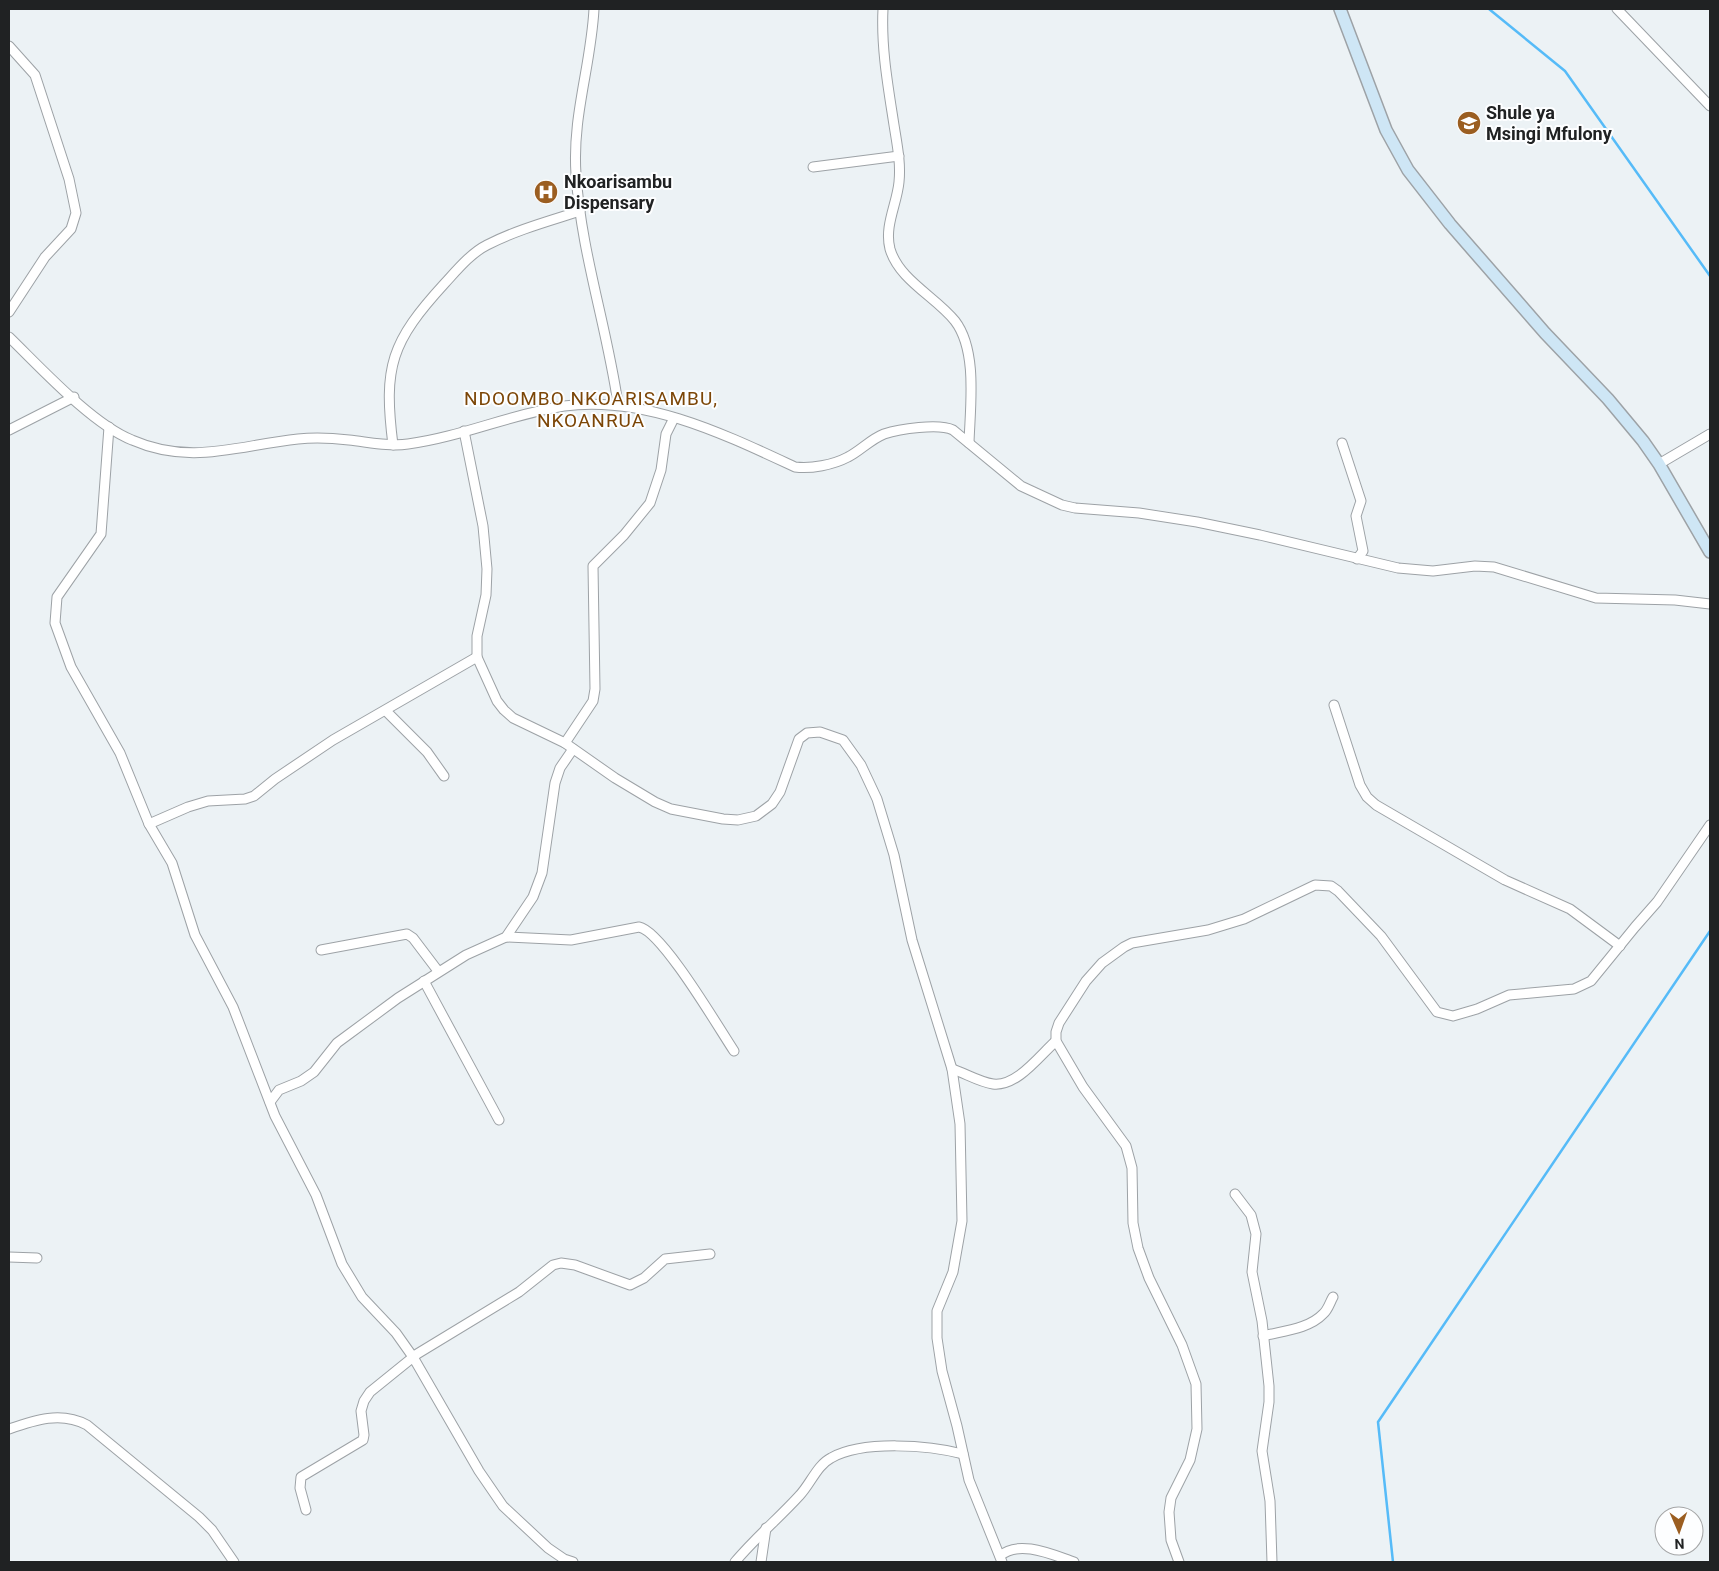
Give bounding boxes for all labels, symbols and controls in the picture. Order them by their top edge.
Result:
place label: Shule ya Msingi Mfulony [1486,102,1613,144]
school or university icon: Shule ya Msingi Mfulony [1456,110,1482,136]
place label: Nkoarisambu Dispensary [564,171,672,213]
hospital icon: Nkoarisambu Dispensary [533,179,559,205]
district label: NDOOMBO NKOARISAMBU, NKOANRUA [464,387,718,432]
north arrow [1654,1506,1704,1556]
text: N [1674,1536,1685,1552]

